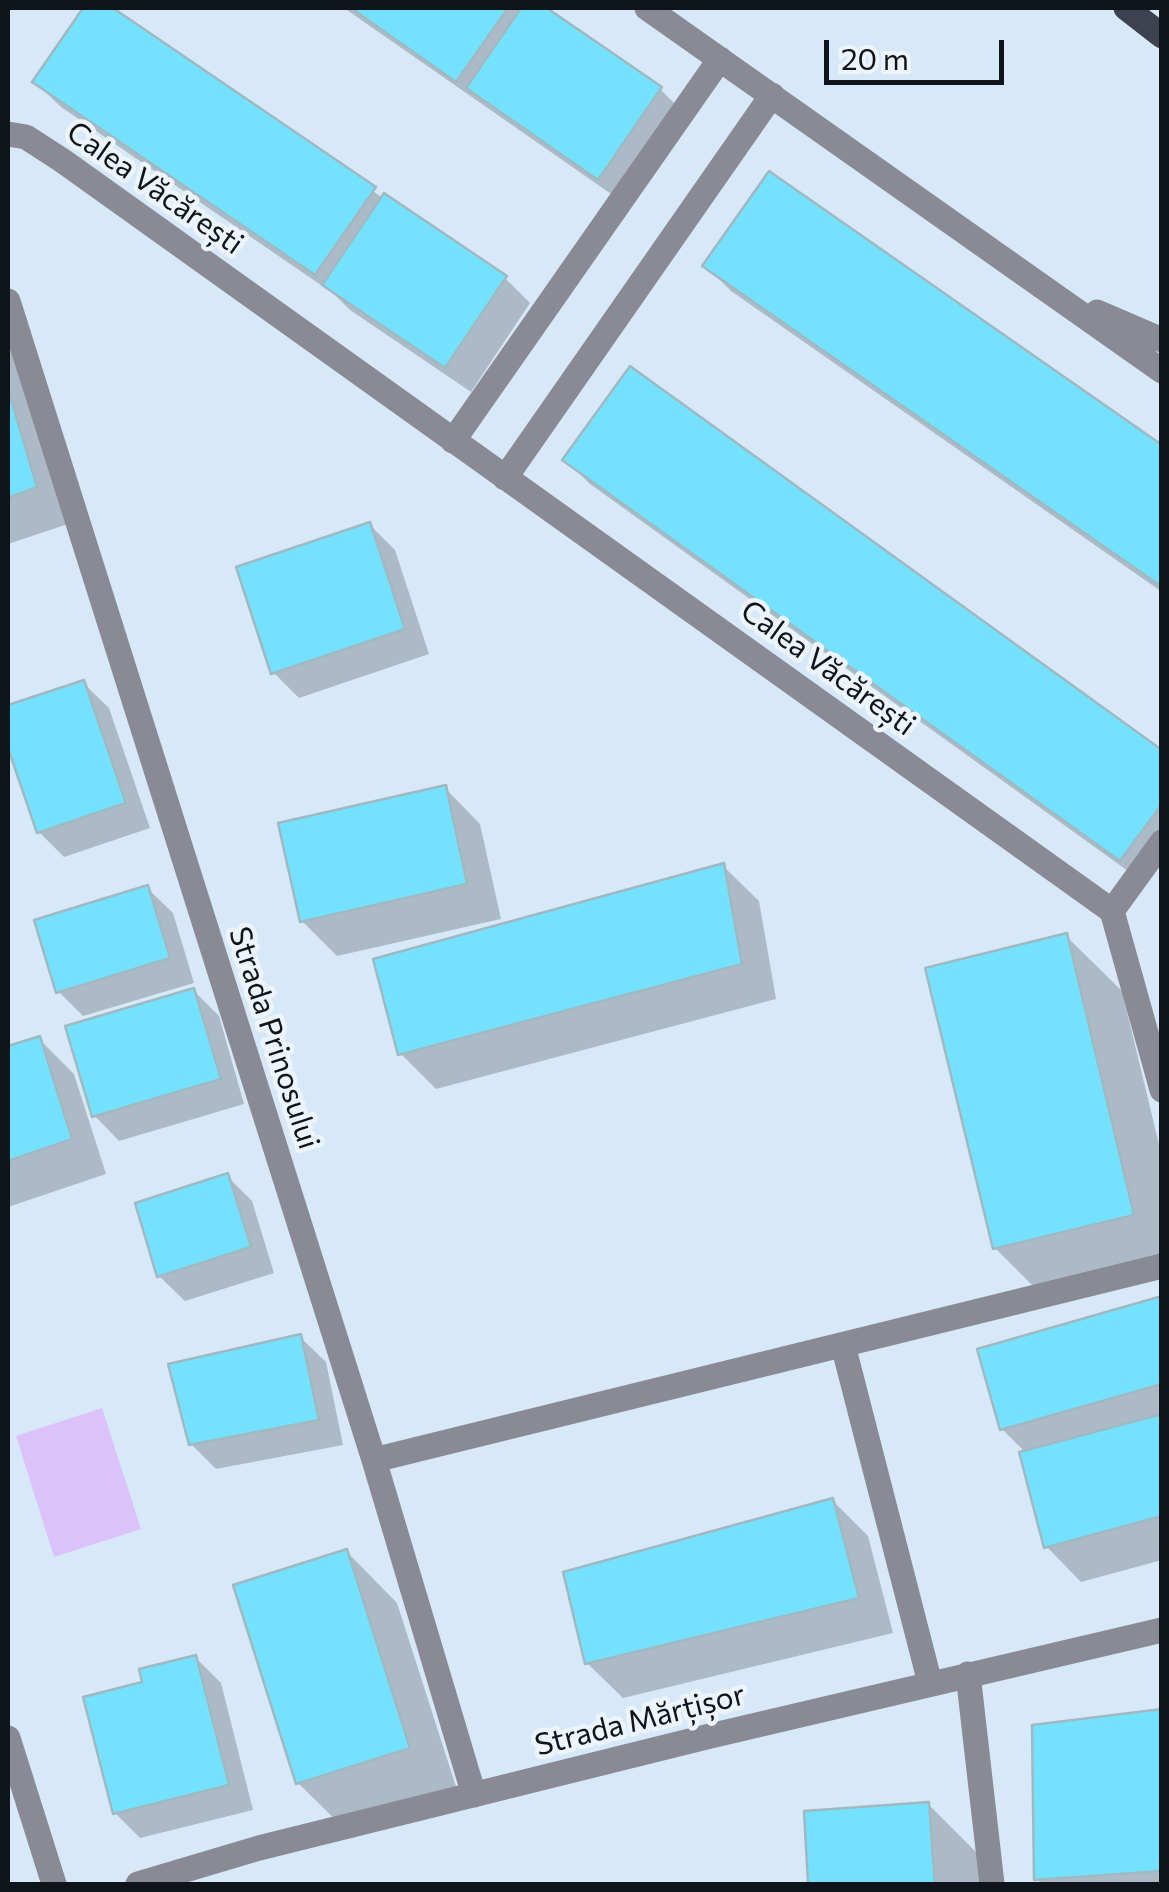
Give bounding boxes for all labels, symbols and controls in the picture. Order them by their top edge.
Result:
scale bar [829,20,1009,82]
text: 20 m [841,39,909,76]
street label: Calea Văcărești [60,114,250,262]
street label: Calea Văcărești [734,593,922,743]
street label: Strada Prinosului [221,922,327,1154]
street label: Strada Mărțișor [531,1676,749,1764]

